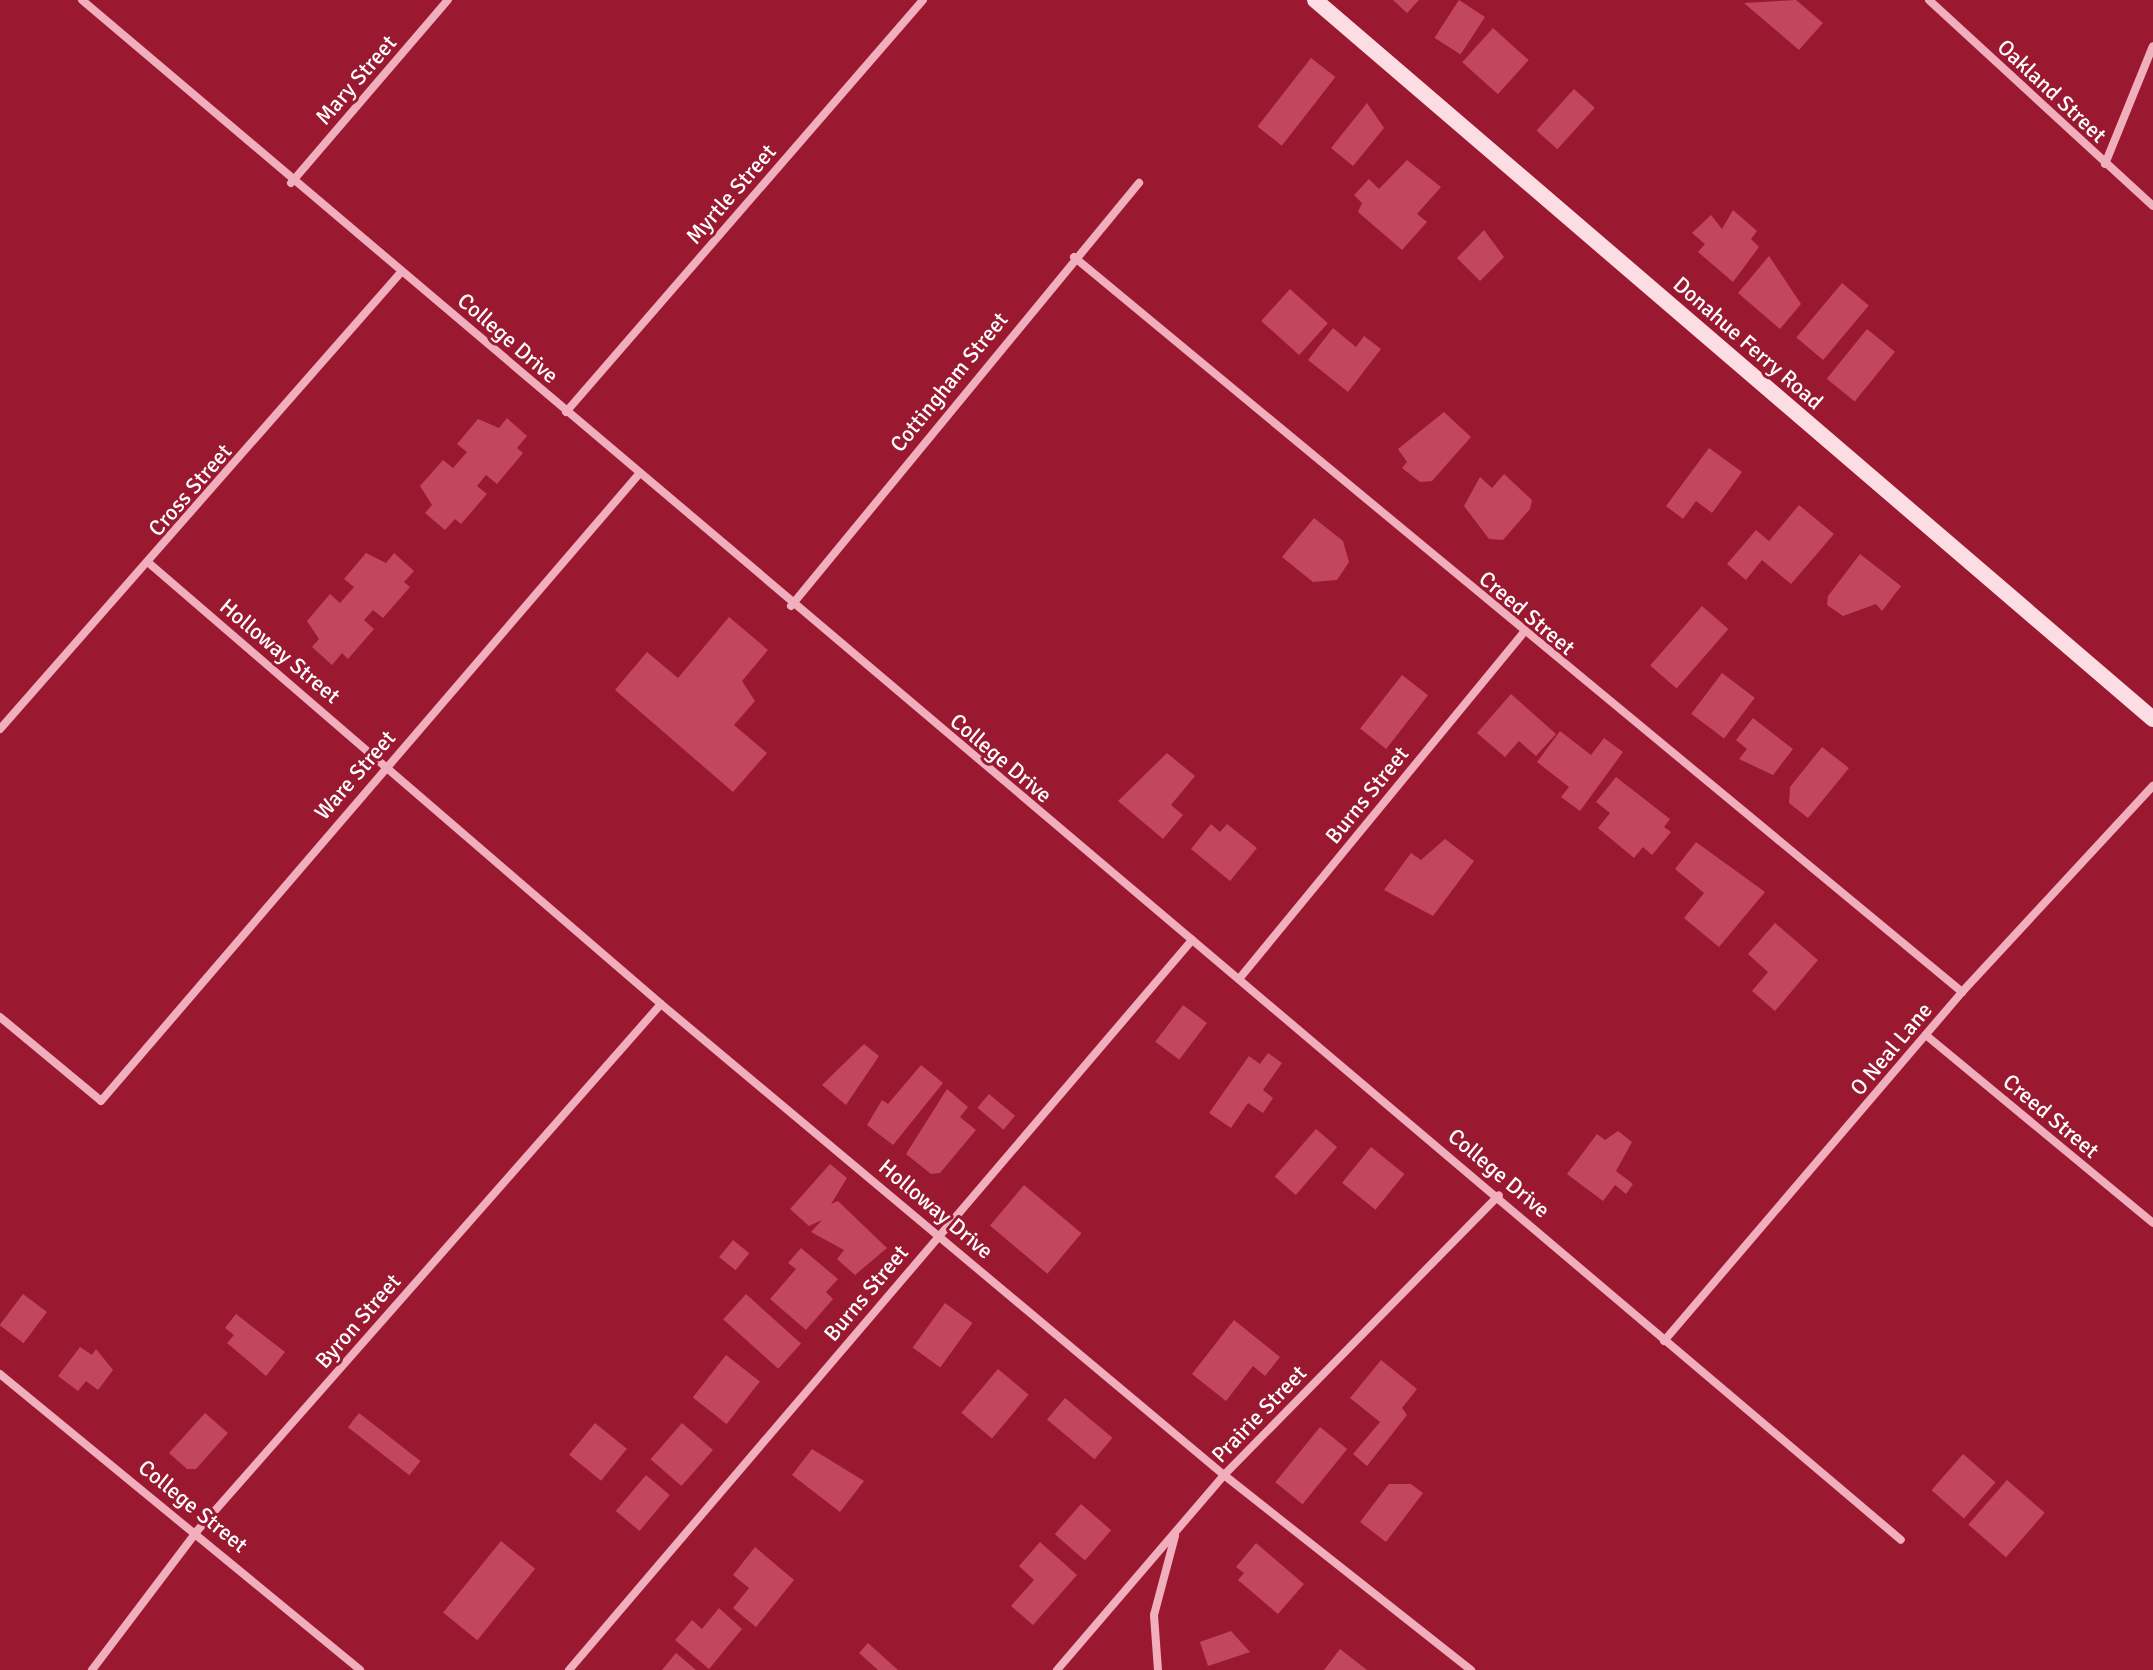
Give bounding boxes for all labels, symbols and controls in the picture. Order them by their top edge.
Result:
street label: Mary Street [310,30,402,130]
street label: Oakland Street [1992,34,2112,148]
street label: Myrtle Street [680,139,782,249]
street label: Donahue Ferry Road [1668,271,1828,415]
street label: College Drive [452,287,564,389]
street label: Cottingham Street [885,307,1013,457]
street label: Cross Street [143,438,237,542]
street label: Creed Street [1474,565,1580,661]
street label: Holloway Street [214,593,346,709]
street label: College Drive [945,708,1057,808]
street label: Ware Street [309,725,401,825]
street label: Burns Street [1320,741,1414,849]
street label: O Neal Lane [1845,997,1937,1101]
street label: Creed Street [1998,1068,2104,1164]
street label: College Drive [1443,1123,1555,1223]
street label: Holloway Drive [874,1154,998,1264]
street label: Burns Street [818,1240,914,1346]
street label: Byron Street [310,1268,406,1374]
street label: Prairie Street [1206,1360,1312,1468]
street label: College Street [133,1454,253,1558]

